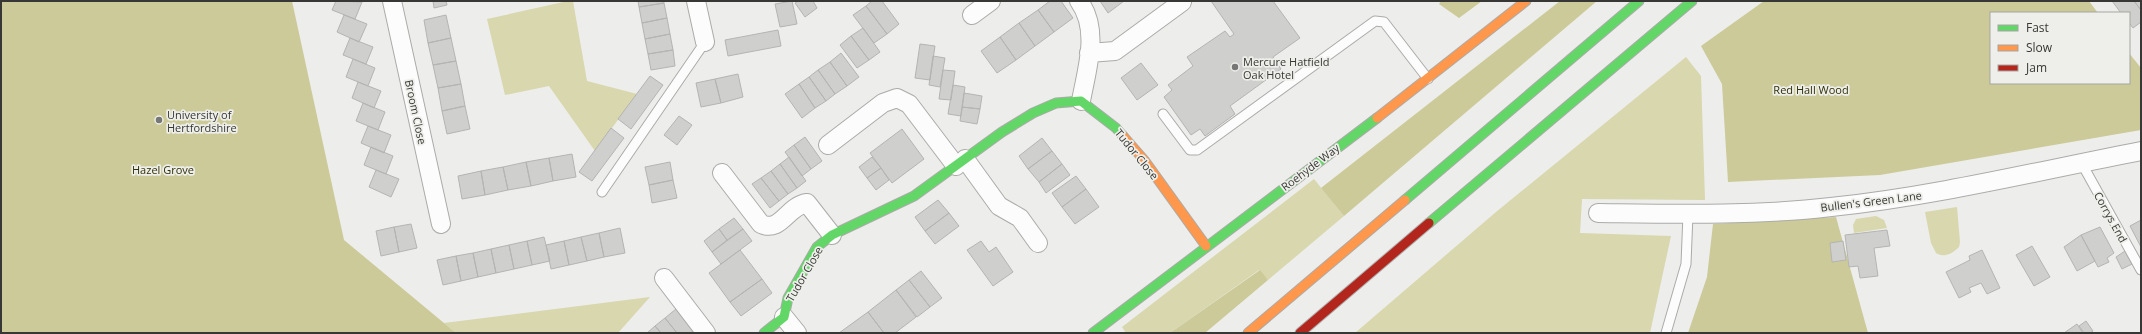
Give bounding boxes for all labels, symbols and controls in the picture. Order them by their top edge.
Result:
legend [1990,12,2130,84]
text: Fast [2026,19,2049,36]
text: Slow [2026,39,2053,56]
place label: Mercure Hatfield Oak Hotel [1243,54,1329,82]
text: Jam [2025,59,2047,76]
marker: Mercure Hatfield Oak Hotel [1230,62,1240,72]
street label: Broom Close [402,78,430,146]
park label: Red Hall Wood [1773,82,1849,97]
place label: University of Hertfordshire [167,107,237,135]
marker: University of Hertfordshire [154,115,164,125]
street label: Tudor Close [1112,125,1162,183]
street label: Roehyde Way [1278,140,1343,194]
park label: Hazel Grove [132,162,194,177]
street label: Bullen's Green Lane [1819,187,1923,215]
street label: Corrys End [2091,189,2131,245]
street label: Tudor Close [782,244,826,304]

